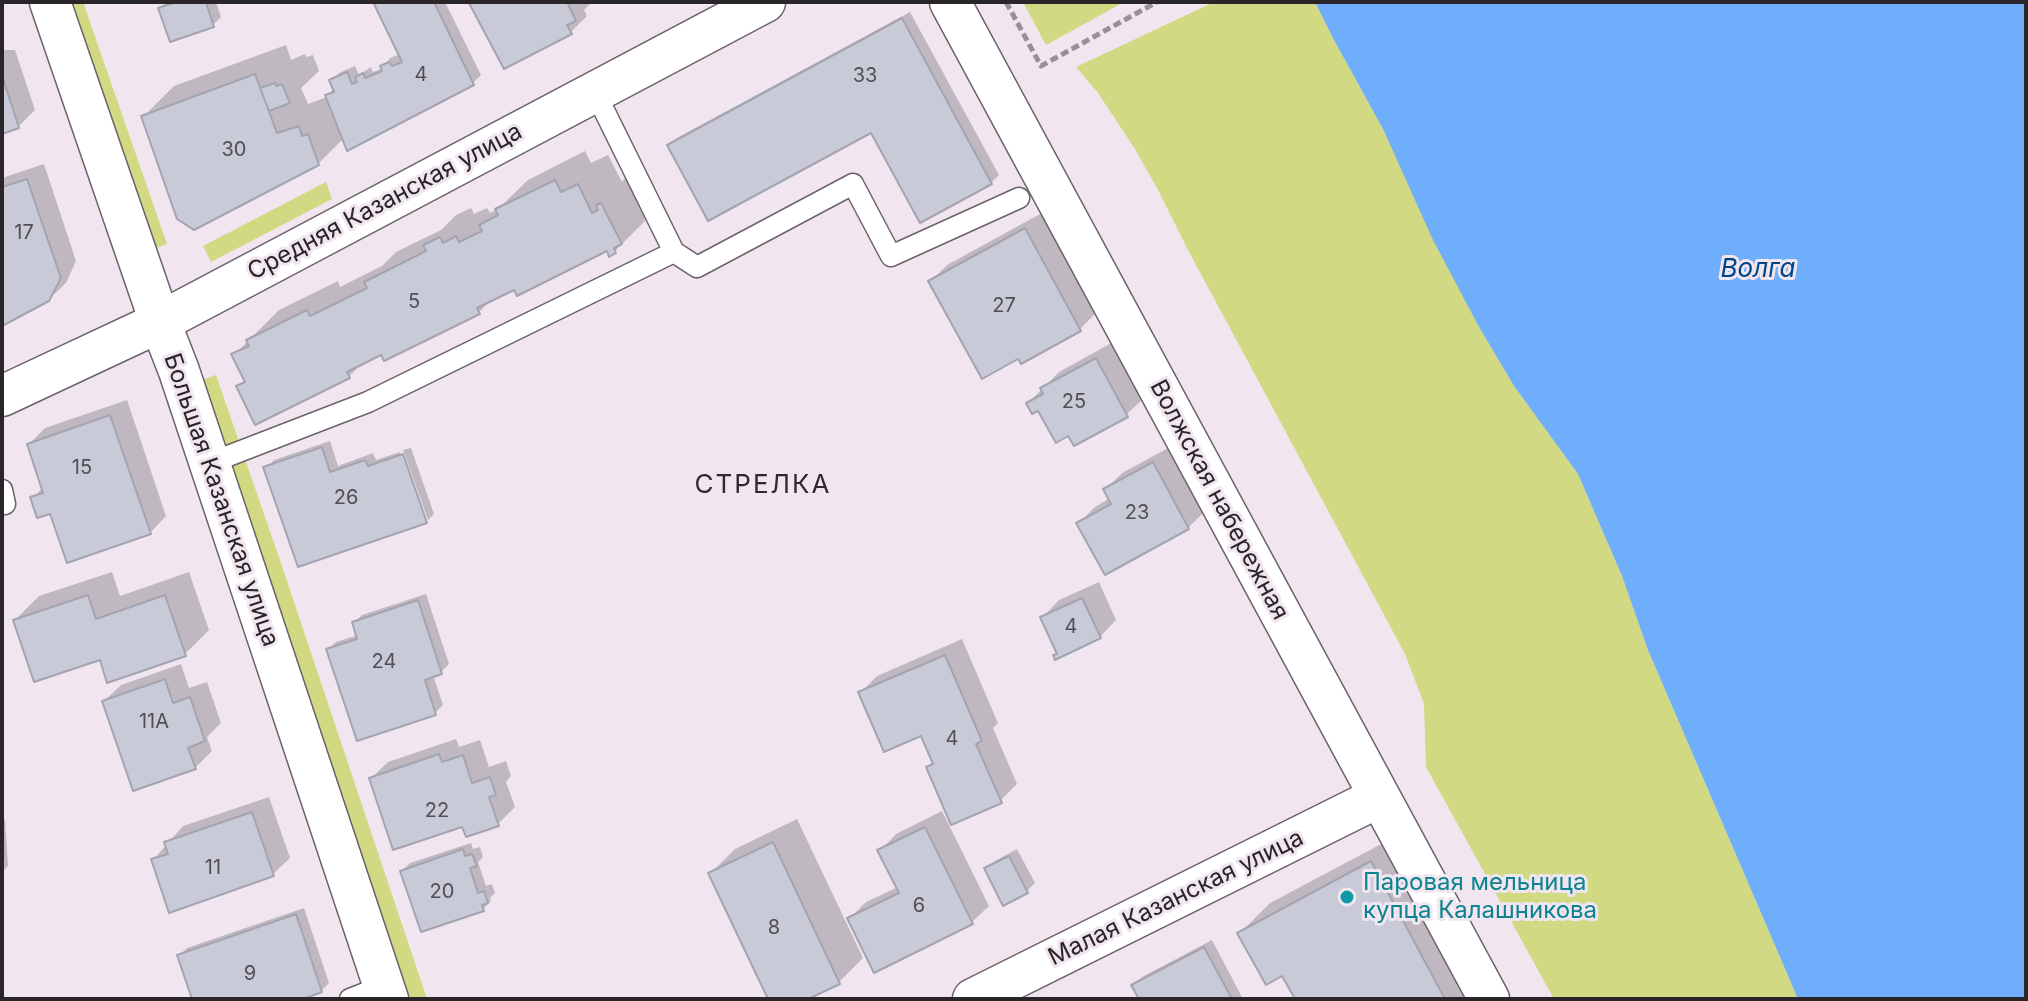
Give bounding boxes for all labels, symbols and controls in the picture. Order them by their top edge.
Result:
house number: 4 [415,63,427,87]
house number: 33 [853,64,877,88]
street label: Средняя Казанская улица [243,117,527,287]
house number: 30 [222,138,246,162]
house number: 17 [14,221,34,245]
water label: Волга [1721,253,1795,285]
house number: 5 [408,290,420,314]
house number: 27 [992,294,1016,318]
street label: Большая Казанская улица [157,350,285,650]
street label: Волжская набережная [1143,375,1295,625]
house number: 25 [1062,390,1086,414]
house number: 15 [72,456,92,480]
district label: СТРЕЛКА [695,469,831,501]
house number: 26 [334,486,358,510]
house number: 23 [1125,501,1149,525]
house number: 4 [1065,615,1077,639]
house number: 24 [372,650,396,674]
house number: 11А [139,710,169,734]
house number: 4 [946,727,958,751]
house number: 22 [425,799,449,823]
street label: Малая Казанская улица [1044,824,1308,972]
house number: 11 [205,856,221,880]
place label: Паровая мельница купца Калашникова [1363,869,1597,925]
house number: 20 [430,880,454,904]
marker: Паровая мельница купца Калашникова [1338,888,1356,906]
house number: 6 [913,894,925,918]
house number: 8 [768,916,780,940]
house number: 9 [244,962,256,986]

